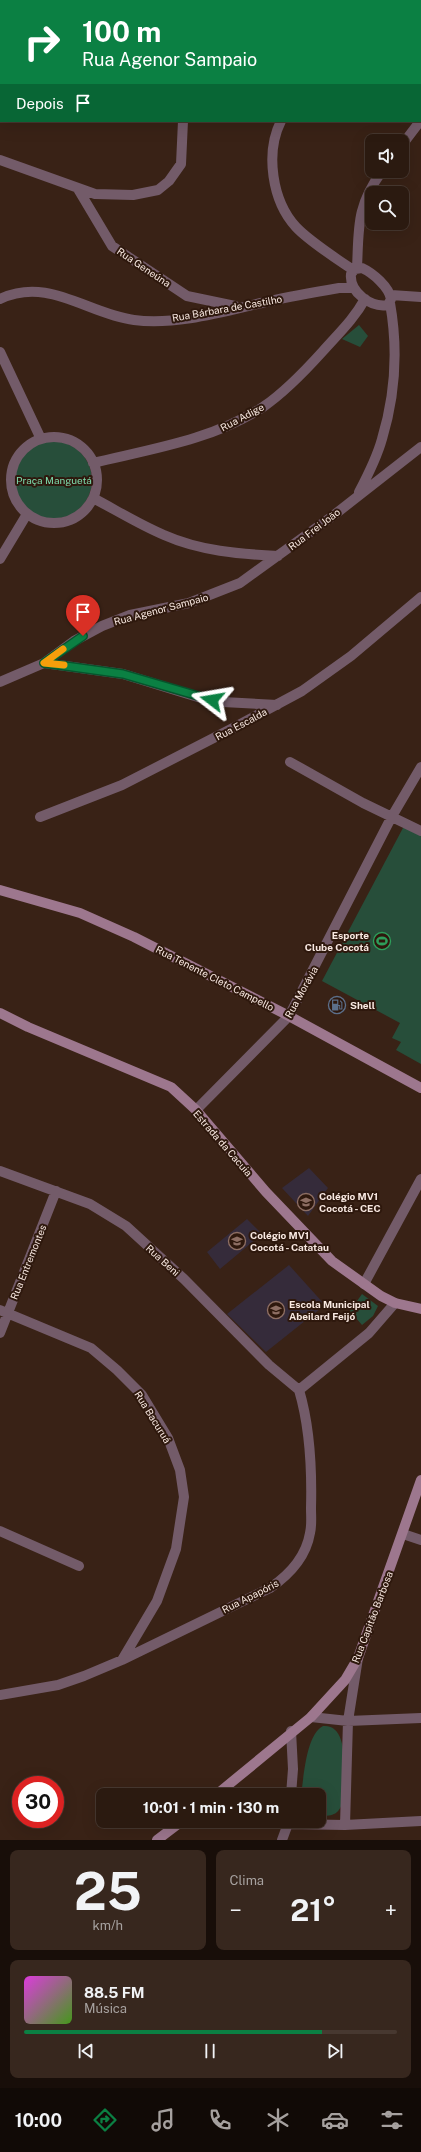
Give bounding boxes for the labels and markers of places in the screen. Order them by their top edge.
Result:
pin [66,595,100,636]
place label: Esporte Clube Cocotá [305,929,369,953]
sports icon: Esporte Clube Cocotá [372,931,392,951]
fuel station icon: Shell [327,995,347,1015]
place label: Shell [350,999,375,1011]
place label: Colégio MV1 Cocotá - CEC [319,1190,381,1214]
school or university icon: Colégio MV1 Cocotá - CEC [296,1192,316,1212]
place label: Colégio MV1 Cocotá - Catatau [250,1229,329,1253]
school or university icon: Colégio MV1 Cocotá - Catatau [227,1231,247,1251]
place label: Escola Municipal Abeilard Feijó [289,1298,370,1322]
school or university icon: Escola Municipal Abeilard Feijó [266,1300,286,1320]

